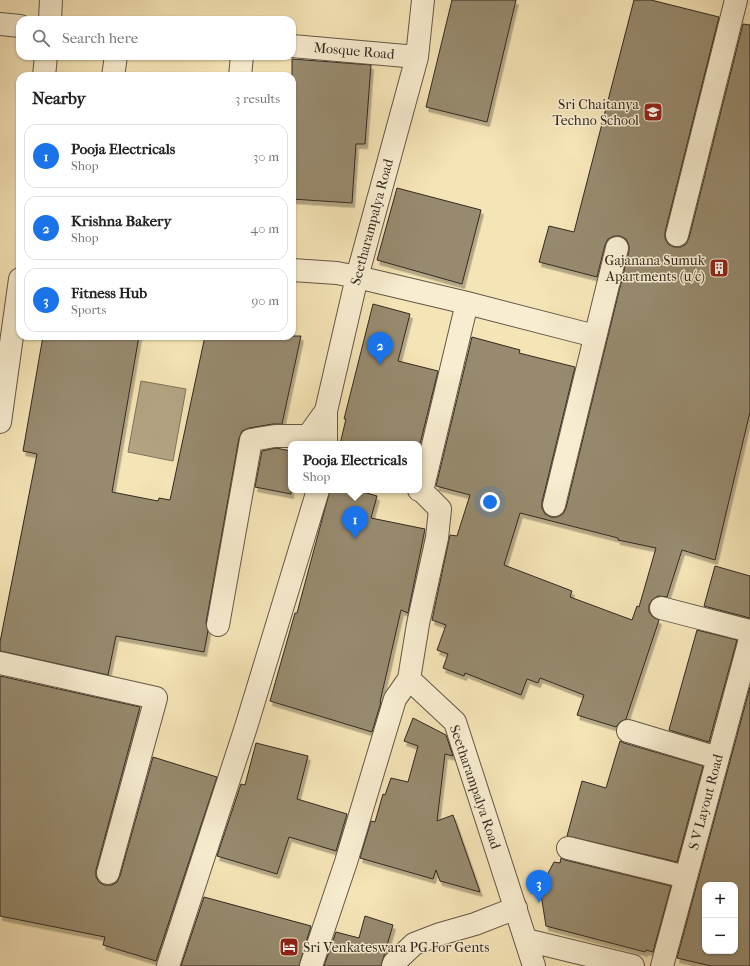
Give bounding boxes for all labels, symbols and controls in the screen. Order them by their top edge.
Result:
search box [16,16,296,60]
icon: search [30,27,52,49]
text: Search here [62,29,138,47]
street label: Mosque Road [313,39,396,63]
text: Nearby [32,88,86,108]
text: 3 results [235,91,280,106]
place label: Sri Chaitanya Techno School [553,96,640,129]
school or university icon: Sri Chaitanya Techno School [642,101,664,123]
text: Pooja Electricals [71,140,175,158]
text: 1 [44,149,48,164]
text: 30 m [253,149,279,164]
street label: Seetharampalya Road [347,157,397,287]
text: Shop [71,158,99,173]
text: Krishna Bakery [71,212,171,230]
text: 2 [43,221,49,236]
text: 40 m [251,221,279,236]
text: Shop [71,230,99,245]
place label: Gajanana Sumuk Apartments (u/c) [605,252,706,285]
building icon: Gajanana Sumuk Apartments (u/c) [708,257,730,279]
text: Fitness Hub [71,284,147,302]
text: 3 [43,293,49,308]
text: 90 m [251,293,279,308]
text: Sports [71,302,106,317]
pin: 2 [367,332,393,365]
popup [288,441,422,493]
text: Pooja Electricals [303,451,407,469]
text: Shop [303,469,330,484]
your location [480,492,500,512]
pin: 1 [342,506,368,539]
street label: Seetharampalya Road [446,723,504,852]
street label: S V Layout Road [685,752,727,852]
pin: 3 [526,870,552,903]
map controls [702,882,738,954]
button: + [702,882,738,918]
button: − [702,918,738,954]
hotel icon: Sri Venkateswara PG For Gents [278,936,300,958]
place label: Sri Venkateswara PG For Gents [303,939,489,956]

